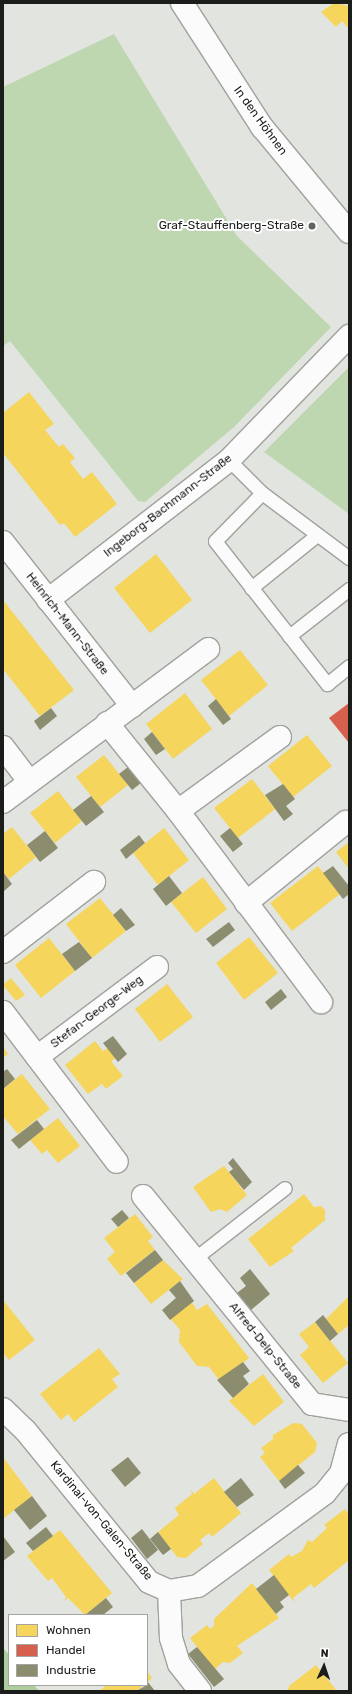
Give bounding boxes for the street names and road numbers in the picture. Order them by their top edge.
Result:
street label: In den Höhnen [230,84,290,158]
street label: Ingeborg-Bachmann-Straße [101,451,235,561]
street label: Heinrich-Mann-Straße [23,570,111,678]
street label: Stefan-George-Weg [48,973,146,1051]
street label: Alfred-Delp-Straße [226,1300,304,1392]
street label: Kardinal-von-Galen-Straße [47,1458,155,1584]

